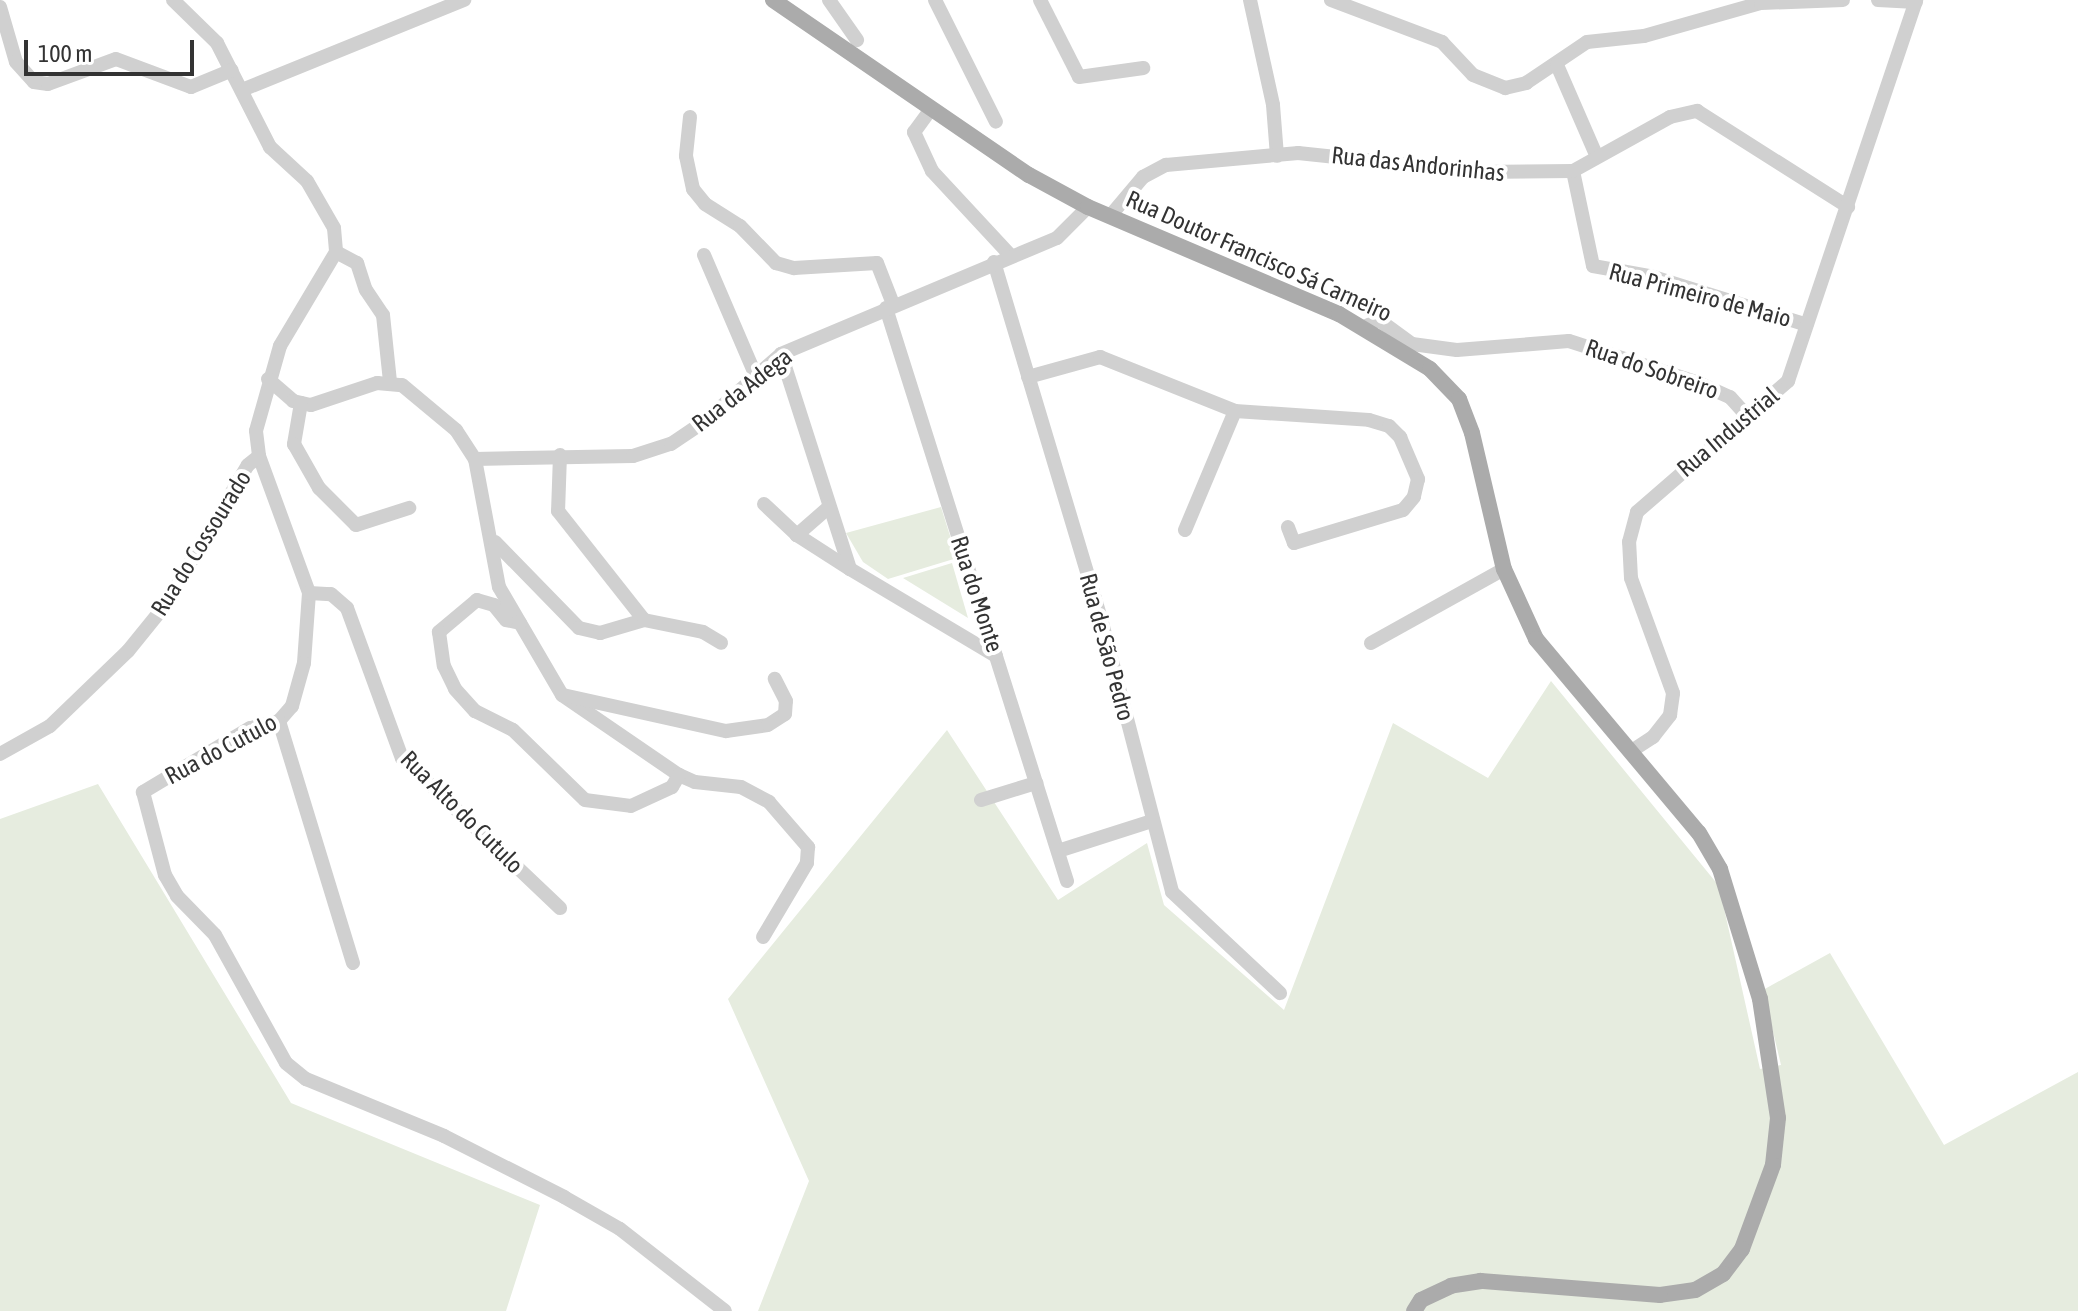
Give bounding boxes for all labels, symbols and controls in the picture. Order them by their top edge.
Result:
scale bar [28,24,198,74]
text: 100 m [38,40,92,67]
street label: Rua das Andorinhas [1330,141,1506,187]
street label: Rua Doutor Francisco Sá Carneiro [1122,184,1396,328]
street label: Rua Primeiro de Maio [1606,257,1794,333]
street label: Rua do Sobreiro [1582,333,1722,405]
street label: Rua da Adega [686,342,798,438]
street label: Rua Industrial [1671,381,1785,483]
street label: Rua do Cossourado [145,465,257,621]
street label: Rua do Monte [945,532,1009,656]
street label: Rua de São Pedro [1073,570,1141,724]
street label: Rua do Cutulo [160,708,282,790]
street label: Rua Alto do Cutulo [395,745,529,879]

